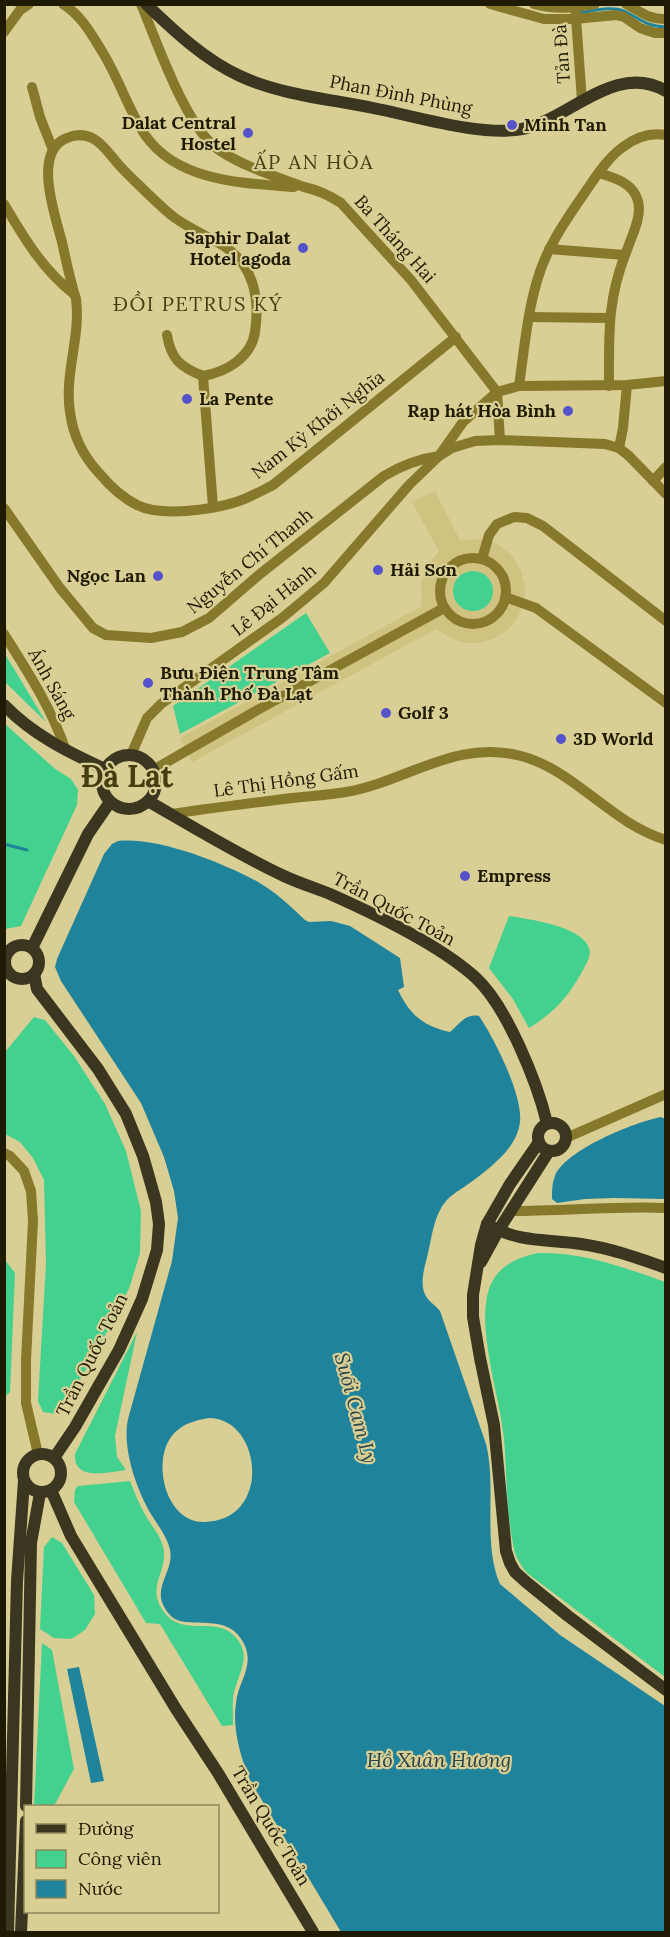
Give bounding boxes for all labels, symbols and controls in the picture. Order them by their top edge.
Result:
street label: Tản Đà [548,24,575,84]
street label: Phan Đình Phùng [328,69,475,120]
place label: Dalat Central Hostel [121,111,236,155]
place label: Minh Tan [524,113,607,136]
marker: Minh Tan [505,118,519,132]
marker: Dalat Central Hostel [241,126,255,140]
district label: ẤP AN HÒA [253,149,374,174]
street label: Ba Tháng Hai [350,190,441,287]
place label: Saphir Dalat Hotel agoda [184,226,292,270]
marker: Saphir Dalat Hotel agoda [296,241,310,255]
district label: ĐỒI PETRUS KÝ [113,290,283,316]
street label: Nam Kỳ Khởi Nghĩa [246,365,389,484]
place label: La Pente [199,387,274,410]
marker: La Pente [180,392,194,406]
place label: Rạp hát Hòa Bình [407,399,556,422]
marker: Rạp hát Hòa Bình [561,404,575,418]
street label: Nguyễn Chí Thanh [182,503,318,619]
street label: Lê Đại Hành [227,558,321,641]
place label: Hải Sơn [390,558,458,581]
marker: Hải Sơn [371,563,385,577]
place label: Ngọc Lan [66,564,147,587]
marker: Ngọc Lan [151,569,165,583]
street label: Ánh Sáng [23,643,82,724]
place label: Bưu Điện Trung Tâm Thành Phố Đà Lạt [160,661,339,705]
marker: Bưu Điện Trung Tâm Thành Phố Đà Lạt [141,676,155,690]
place label: Golf 3 [398,701,449,724]
marker: Golf 3 [379,706,393,720]
place label: 3D World [573,727,654,750]
marker: 3D World [554,732,568,746]
district label: Đà Lạt [81,757,174,795]
street label: Lê Thị Hồng Gấm [212,759,360,802]
place label: Empress [477,864,551,887]
street label: Trần Quốc Toản [329,867,459,951]
marker: Empress [458,869,472,883]
street label: Trần Quốc Toản [51,1289,133,1420]
water label: Suối Cam Ly [330,1350,383,1466]
water label: Hồ Xuân Hương [367,1747,511,1772]
street label: Trần Quốc Toản [227,1762,316,1890]
legend [24,1805,219,1913]
text: Đường [78,1817,135,1840]
text: Công viên [78,1847,162,1870]
text: Nước [78,1877,123,1900]

